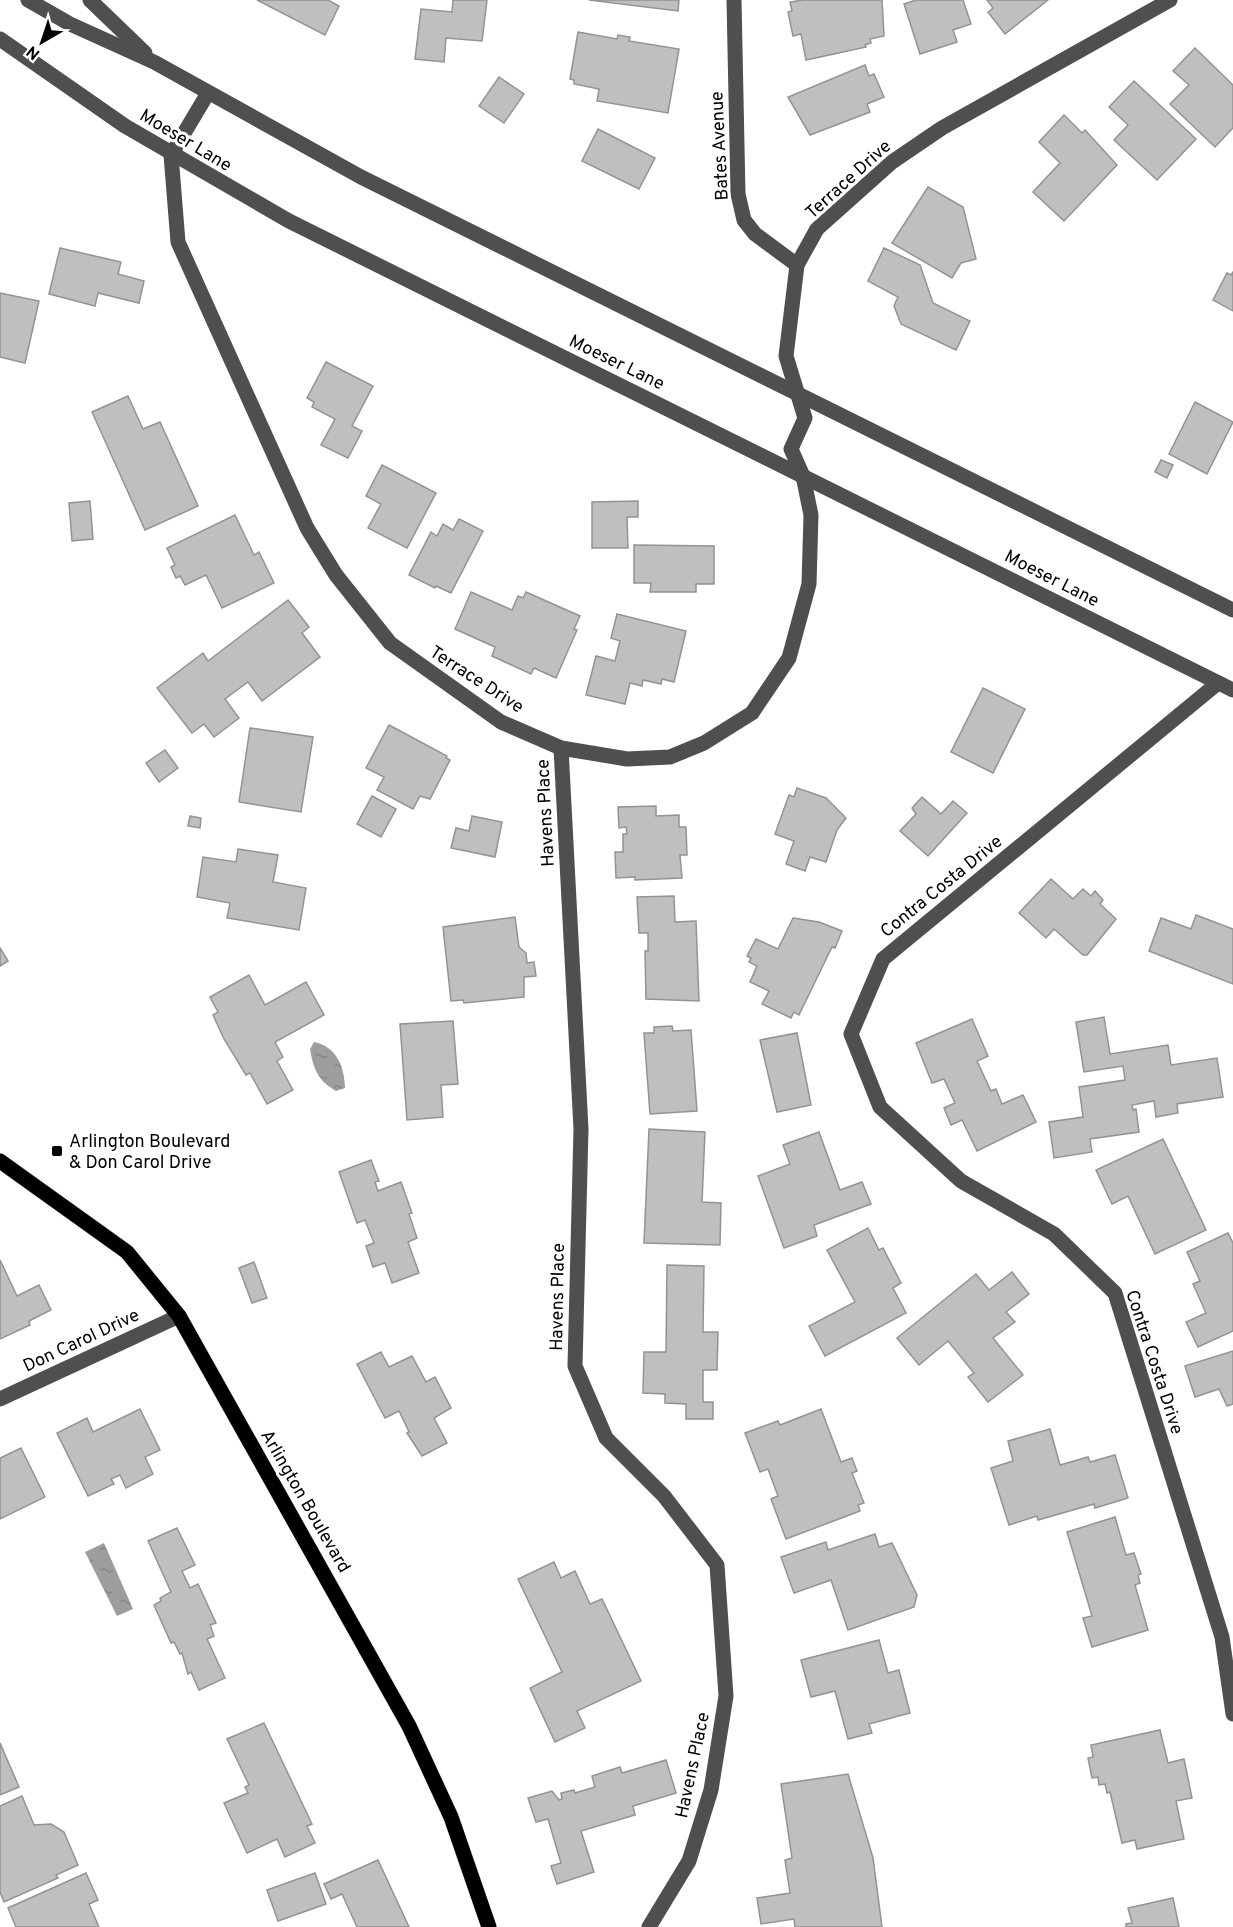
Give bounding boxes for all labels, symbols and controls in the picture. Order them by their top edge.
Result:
north arrow [12,12,72,72]
text: N [23,41,45,63]
street label: Bates Avenue [706,91,735,201]
street label: Moeser Lane [135,105,236,178]
street label: Terrace Drive [801,136,897,225]
street label: Moeser Lane [565,330,668,396]
street label: Moeser Lane [1000,546,1103,613]
street label: Terrace Drive [425,641,528,719]
street label: Havens Place [532,758,561,867]
street label: Contra Costa Drive [876,831,1008,944]
place label: Arlington Boulevard & Don Carol Drive [69,1131,230,1175]
marker: Arlington Boulevard & Don Carol Drive [50,1144,64,1158]
street label: Havens Place [546,1243,571,1351]
street label: Contra Costa Drive [1119,1287,1188,1438]
street label: Don Carol Drive [20,1304,144,1378]
street label: Arlington Boulevard [254,1426,355,1577]
street label: Havens Place [671,1710,716,1820]

